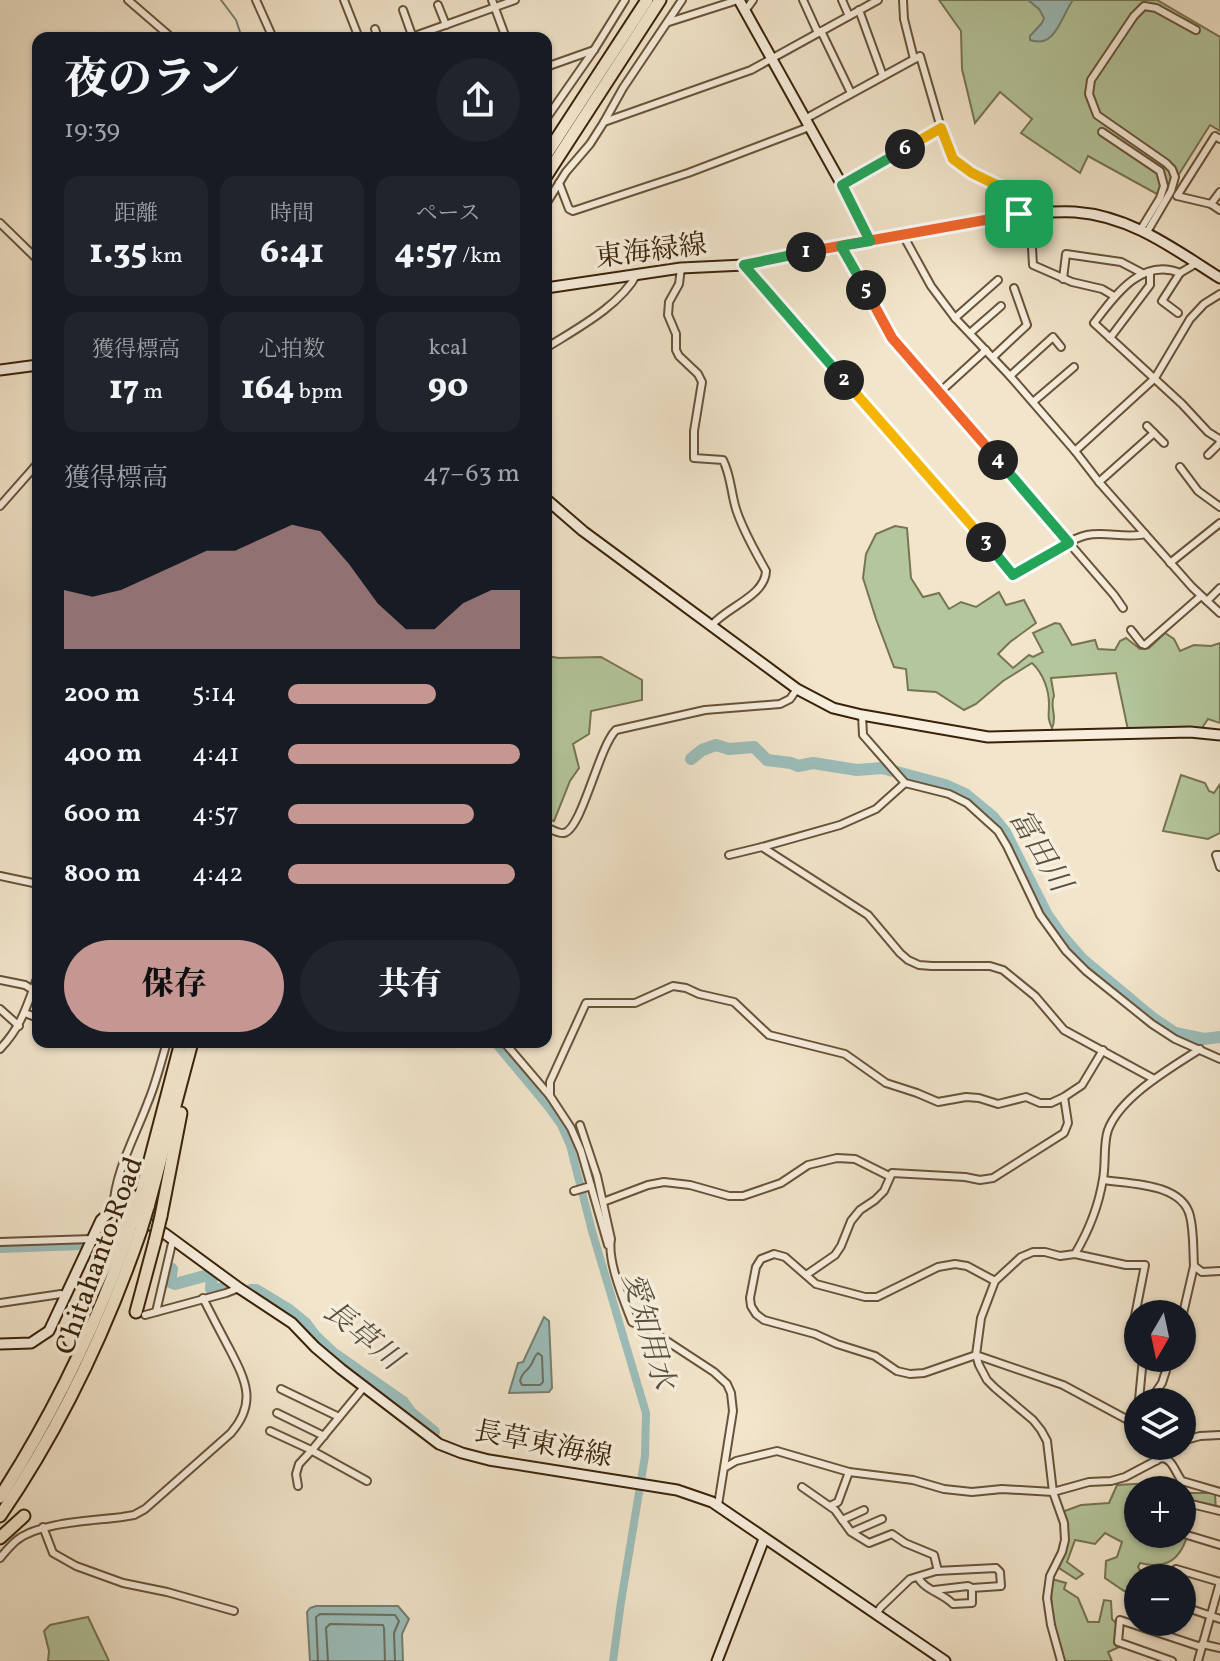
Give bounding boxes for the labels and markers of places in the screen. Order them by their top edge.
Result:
pin: 6 [885,129,925,169]
pin [985,180,1053,248]
pin: 1 [786,232,826,272]
pin: 5 [846,270,886,310]
pin: 2 [824,360,864,400]
pin: 4 [978,440,1018,480]
pin: 3 [966,522,1006,562]

